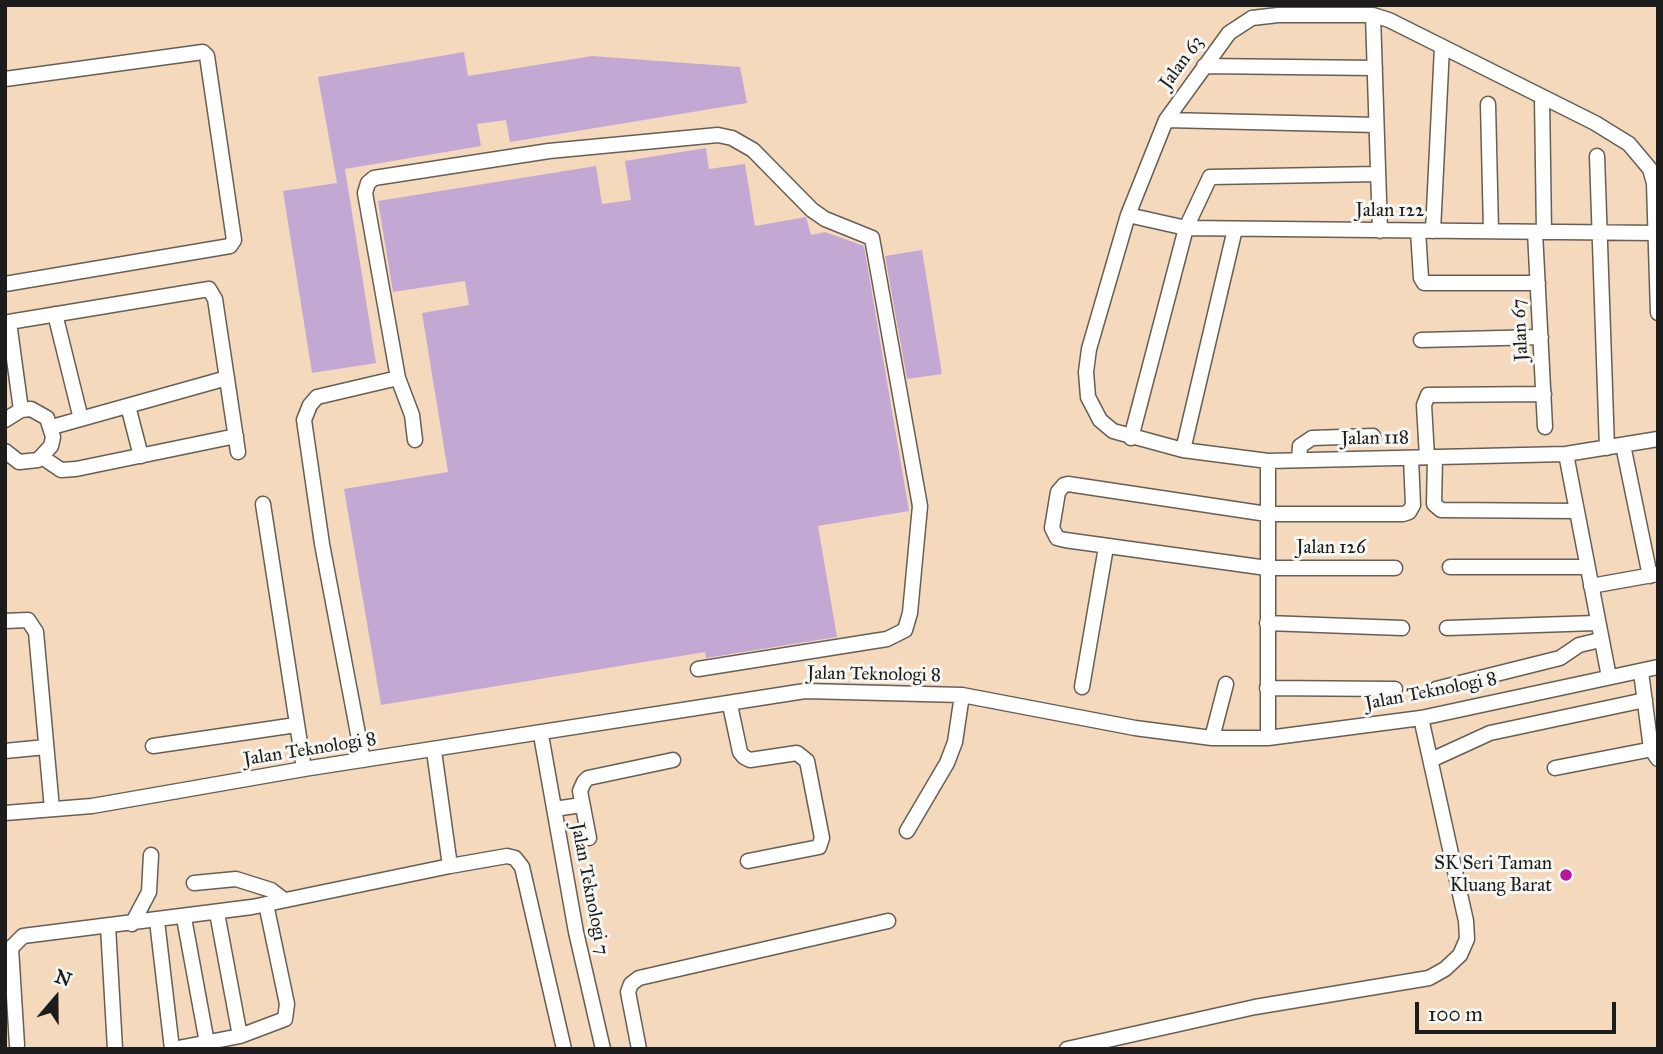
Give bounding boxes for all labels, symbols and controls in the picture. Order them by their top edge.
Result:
street label: Jalan 63 [1155,32,1209,94]
street label: Jalan 122 [1356,200,1424,222]
street label: Jalan 67 [1508,298,1534,362]
street label: Jalan 118 [1341,427,1409,451]
street label: Jalan 126 [1296,537,1366,559]
street label: Jalan Teknologi 8 [807,662,941,688]
street label: Jalan Teknologi 8 [1363,668,1499,716]
street label: Jalan Teknologi 8 [242,728,378,772]
street label: Jalan Teknologi 7 [565,821,613,957]
place label: SK Seri Taman Kluang Barat [1434,853,1552,897]
marker: SK Seri Taman Kluang Barat [1558,867,1574,883]
north arrow [21,963,91,1033]
text: N [52,964,75,991]
scale bar [1418,988,1619,1032]
text: 100 m [1428,1001,1483,1027]

